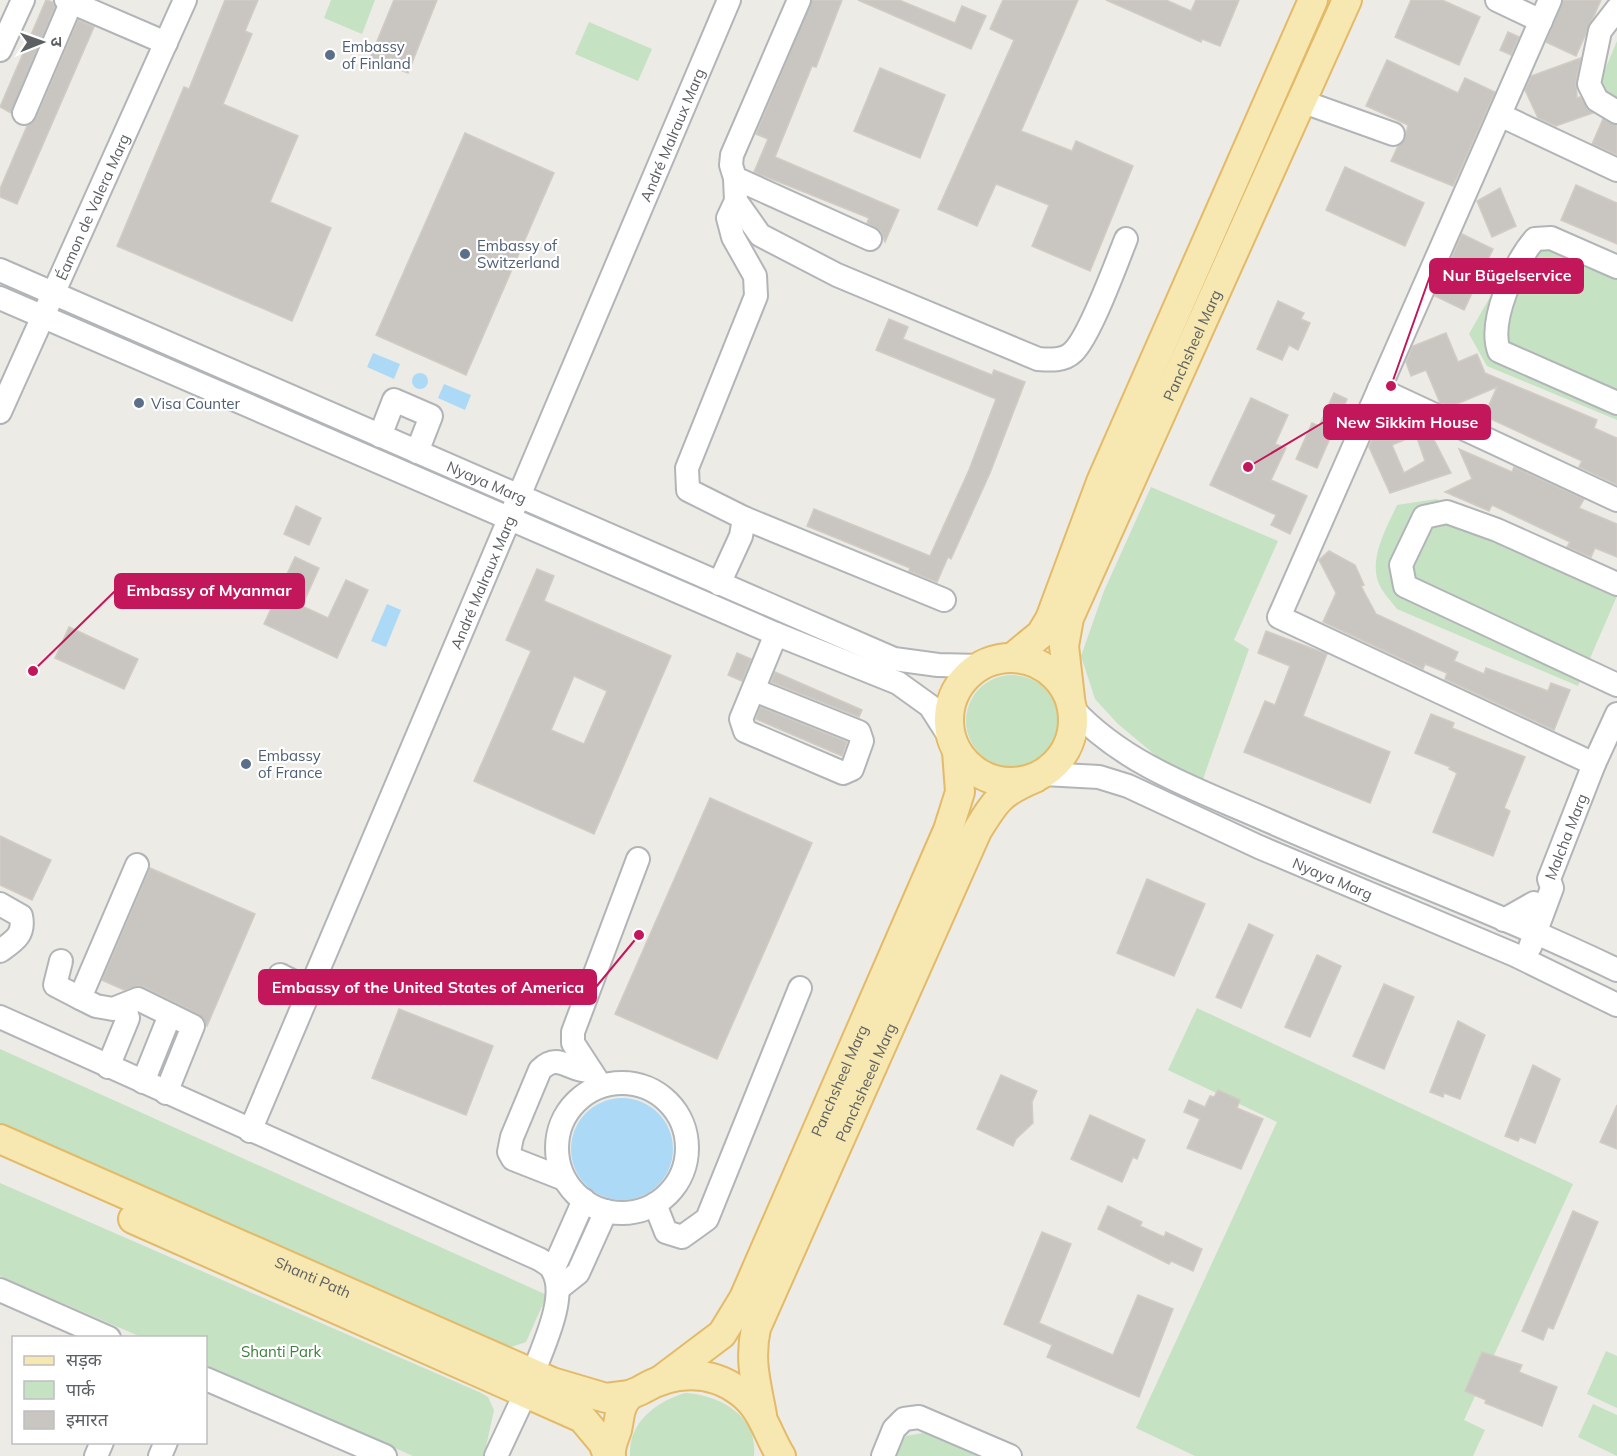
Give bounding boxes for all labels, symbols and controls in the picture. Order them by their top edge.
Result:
north arrow [12,12,72,72]
text: उ [47,37,67,47]
place label: Embassy of Finland [342,37,411,73]
marker: Embassy of Finland [323,48,337,62]
street label: André Malraux Marg [635,65,709,204]
street label: Éamon de Valera Marg [51,131,133,283]
place label: Embassy of Switzerland [477,236,560,272]
marker: Embassy of Switzerland [458,247,472,261]
callout: Nur Bügelservice [1430,259,1583,293]
text: Nur Bügelservice [1443,265,1572,285]
street label: Panchsheel Marg [1159,287,1225,404]
place label: Visa Counter [151,394,240,413]
marker: Visa Counter [132,396,146,410]
callout: New Sikkim House [1324,405,1490,439]
text: New Sikkim House [1336,412,1478,432]
street label: Nyaya Marg [444,456,530,508]
street label: André Malraux Marg [446,513,519,652]
callout: Embassy of Myanmar [115,574,304,608]
text: Embassy of Myanmar [127,580,292,600]
place label: Embassy of France [258,746,322,782]
marker: Embassy of France [239,757,253,771]
street label: Malcha Marg [1540,791,1591,882]
street label: Nyaya Marg [1290,853,1376,903]
callout: Embassy of the United States of America [259,970,596,1004]
text: Embassy of the United States of America [272,977,584,997]
street label: Panchsheeel Marg [831,1020,900,1145]
street label: Panchsheel Marg [806,1022,872,1139]
street label: Shanti Path [272,1252,354,1302]
legend [12,1336,207,1444]
park label: Shanti Park [241,1342,321,1361]
text: सड़क [66,1348,103,1371]
text: पार्क [66,1378,96,1401]
text: इमारत [66,1408,109,1431]

